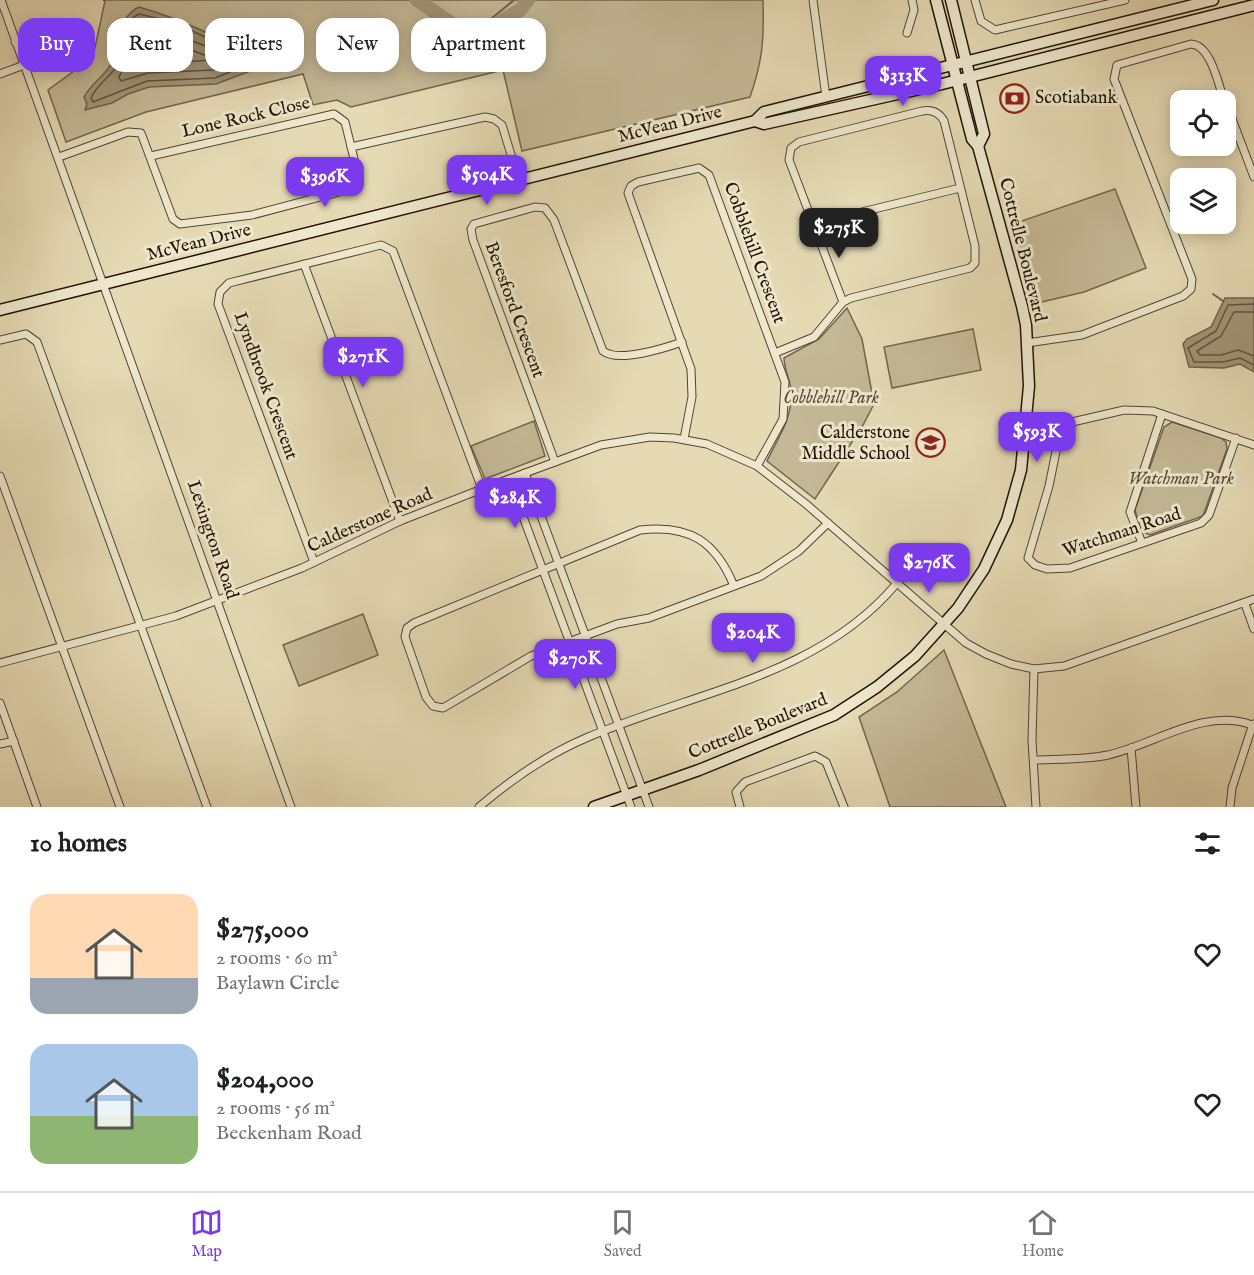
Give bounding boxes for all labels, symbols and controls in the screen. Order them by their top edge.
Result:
chip: Buy [18,18,95,72]
chip: Rent [107,18,193,72]
chip: Filters [205,18,304,72]
chip: New [316,18,399,72]
chip: Apartment [411,18,546,72]
pin: $313K [861,56,945,107]
text: $313K [879,63,927,88]
bank icon: Scotiabank [998,82,1030,114]
place label: Scotiabank [1035,87,1117,110]
map controls [1170,90,1236,234]
button: locate [1170,90,1236,156]
street label: Lone Rock Close [180,92,312,144]
street label: McVean Drive [616,101,724,149]
pin: $504K [445,155,529,206]
pin: $396K [283,157,367,208]
text: $504K [461,162,513,187]
text: $396K [300,164,350,189]
button: layers [1170,168,1236,234]
street label: Cottrelle Boulevard [993,176,1051,325]
street label: Cobblehill Crescent [718,179,790,327]
pin: $275K [797,208,881,259]
text: $275K [813,215,865,240]
street label: McVean Drive [145,219,253,267]
street label: Beresford Crescent [479,239,549,381]
street label: Lyndbrook Crescent [228,309,302,463]
pin: $271K [321,337,405,388]
text: $271K [337,344,389,369]
park label: Cobblehill Park [783,387,879,410]
pin: $593K [995,412,1079,463]
text: $593K [1013,419,1061,444]
place label: Calderstone Middle School [801,422,910,466]
school or university icon: Calderstone Middle School [915,427,947,459]
park label: Watchman Park [1128,468,1234,491]
street label: Lexington Road [181,478,243,603]
pin: $284K [473,478,557,529]
street label: Calderstone Road [304,483,436,559]
text: $284K [489,485,541,510]
street label: Watchman Road [1060,503,1185,563]
pin: $276K [887,543,971,594]
text: $276K [903,550,955,575]
pin: $204K [711,613,795,664]
text: $204K [726,620,780,645]
pin: $270K [533,639,617,690]
text: $270K [548,646,602,671]
street label: Cottrelle Boulevard [685,689,831,765]
text: 10 homes [30,827,127,860]
icon: filters [1191,827,1224,860]
text: $275,000 [216,913,309,946]
icon: home [78,918,150,990]
icon: heart [1191,938,1224,971]
text: 2 rooms · 60 m² [216,946,338,971]
text: Baylawn Circle [216,971,339,996]
text: $204,000 [216,1063,314,1096]
icon: home [78,1068,150,1140]
icon: heart [1191,1088,1224,1121]
text: 2 rooms · 56 m² [216,1096,335,1121]
text: Beckenham Road [216,1121,362,1146]
tab: Map [190,1206,223,1262]
tab: Saved [604,1206,642,1262]
tab: Home [1022,1206,1064,1262]

